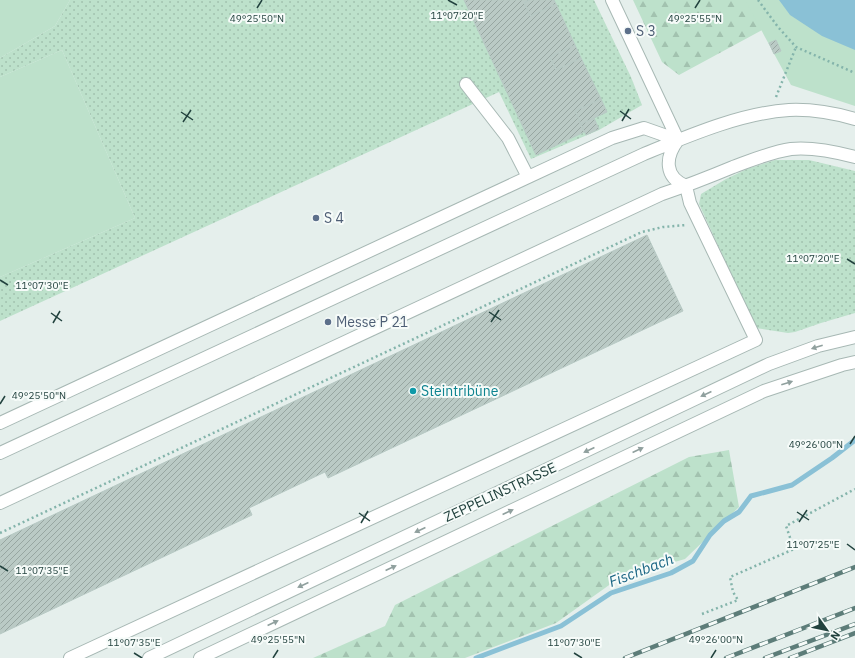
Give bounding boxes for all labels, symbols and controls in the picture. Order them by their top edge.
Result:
text: 11°07'20"E [430,9,484,22]
text: 49°25'50"N [230,12,284,25]
text: 49°25'55"N [668,12,722,25]
place label: S 3 [636,22,656,40]
marker: S 3 [623,26,633,36]
place label: S 4 [324,209,344,227]
marker: S 4 [311,213,321,223]
text: 11°07'20"E [786,252,840,265]
text: 11°07'30"E [15,279,69,292]
place label: Messe P 21 [336,313,408,331]
marker: Messe P 21 [323,317,333,327]
one-way arrow [811,344,823,350]
one-way arrow [781,380,793,386]
place label: Steintribüne [421,382,499,400]
marker: Steintribüne [408,386,418,396]
text: 49°25'50"N [12,389,66,402]
one-way arrow [700,391,712,397]
text: 49°26'00"N [789,438,843,451]
one-way arrow [583,447,594,453]
one-way arrow [633,447,644,453]
street label: ZEPPELINSTRASSE [441,458,559,526]
one-way arrow [503,509,514,515]
one-way arrow [415,527,426,533]
text: 11°07'25"E [786,538,840,551]
water label: Fischbach [606,549,676,591]
text: 11°07'35"E [15,564,69,577]
one-way arrow [385,565,396,571]
one-way arrow [297,582,309,588]
north arrow [807,610,847,650]
one-way arrow [268,620,279,626]
text: N [827,628,843,643]
text: 49°25'55"N [251,633,305,646]
text: 49°26'00"N [689,633,743,646]
text: 11°07'35"E [107,636,161,649]
text: 11°07'30"E [547,636,601,649]

